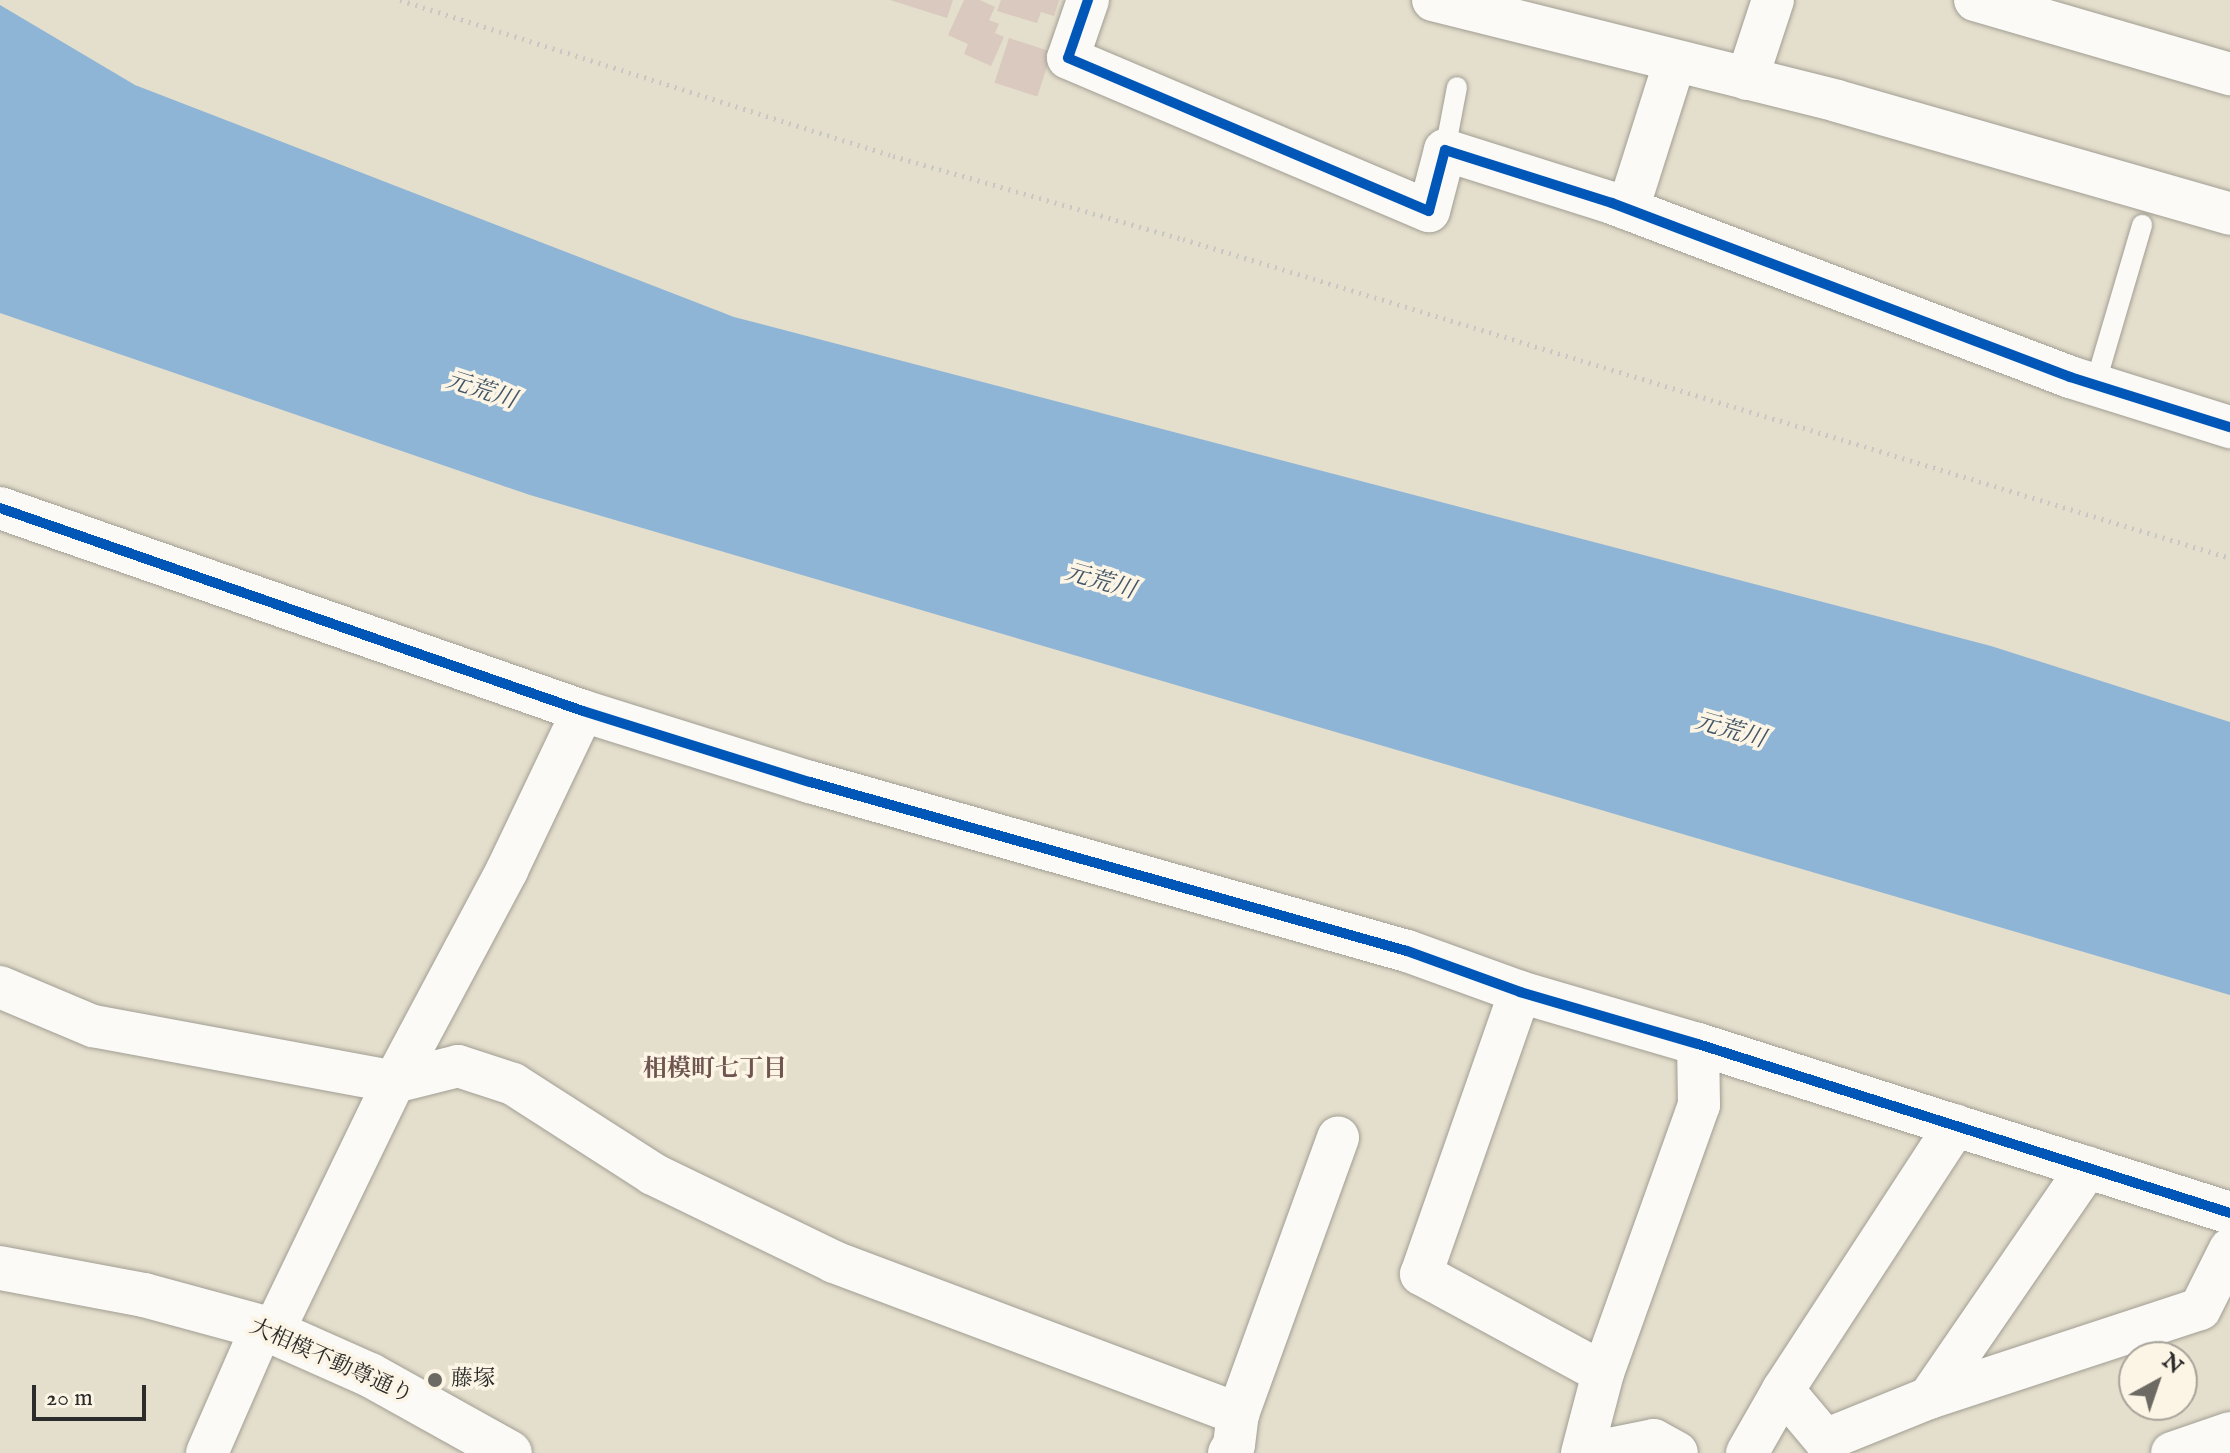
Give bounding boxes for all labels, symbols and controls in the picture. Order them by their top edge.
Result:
water label: 元荒川 [442,366,520,416]
water label: 元荒川 [1061,558,1139,606]
water label: 元荒川 [1691,707,1769,755]
district label: 相模町七丁目 [643,1056,787,1084]
street label: 大相模不動尊通り [245,1314,417,1410]
north arrow [2118,1341,2198,1421]
text: N [2156,1347,2188,1381]
place label: 藤塚 [451,1367,495,1393]
scale bar [36,1369,150,1419]
marker: 藤塚 [426,1371,444,1389]
text: 20 m [46,1383,93,1414]

